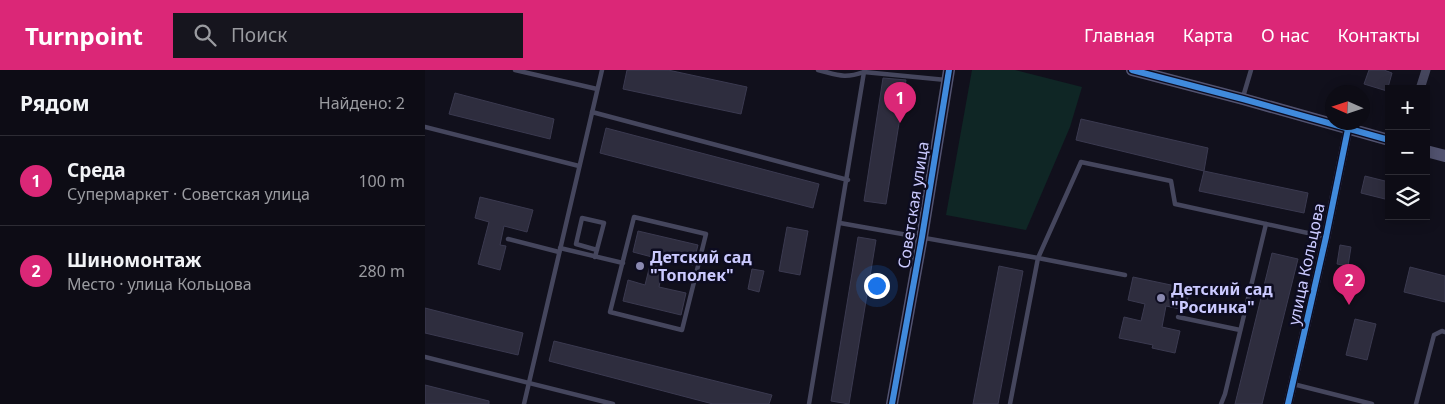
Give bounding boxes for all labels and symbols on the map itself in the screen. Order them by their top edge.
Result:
pin: 1 [884,82,916,123]
north arrow [1325,85,1370,130]
street label: Советская улица [892,140,934,270]
street label: улица Кольцова [1282,201,1330,327]
place label: Детский сад "Тополек" [650,246,752,286]
marker: Детский сад "Тополек" [634,260,646,272]
pin: 2 [1333,264,1365,305]
your location [864,273,890,299]
place label: Детский сад "Росинка" [1171,278,1273,318]
marker: Детский сад "Росинка" [1155,292,1167,304]

